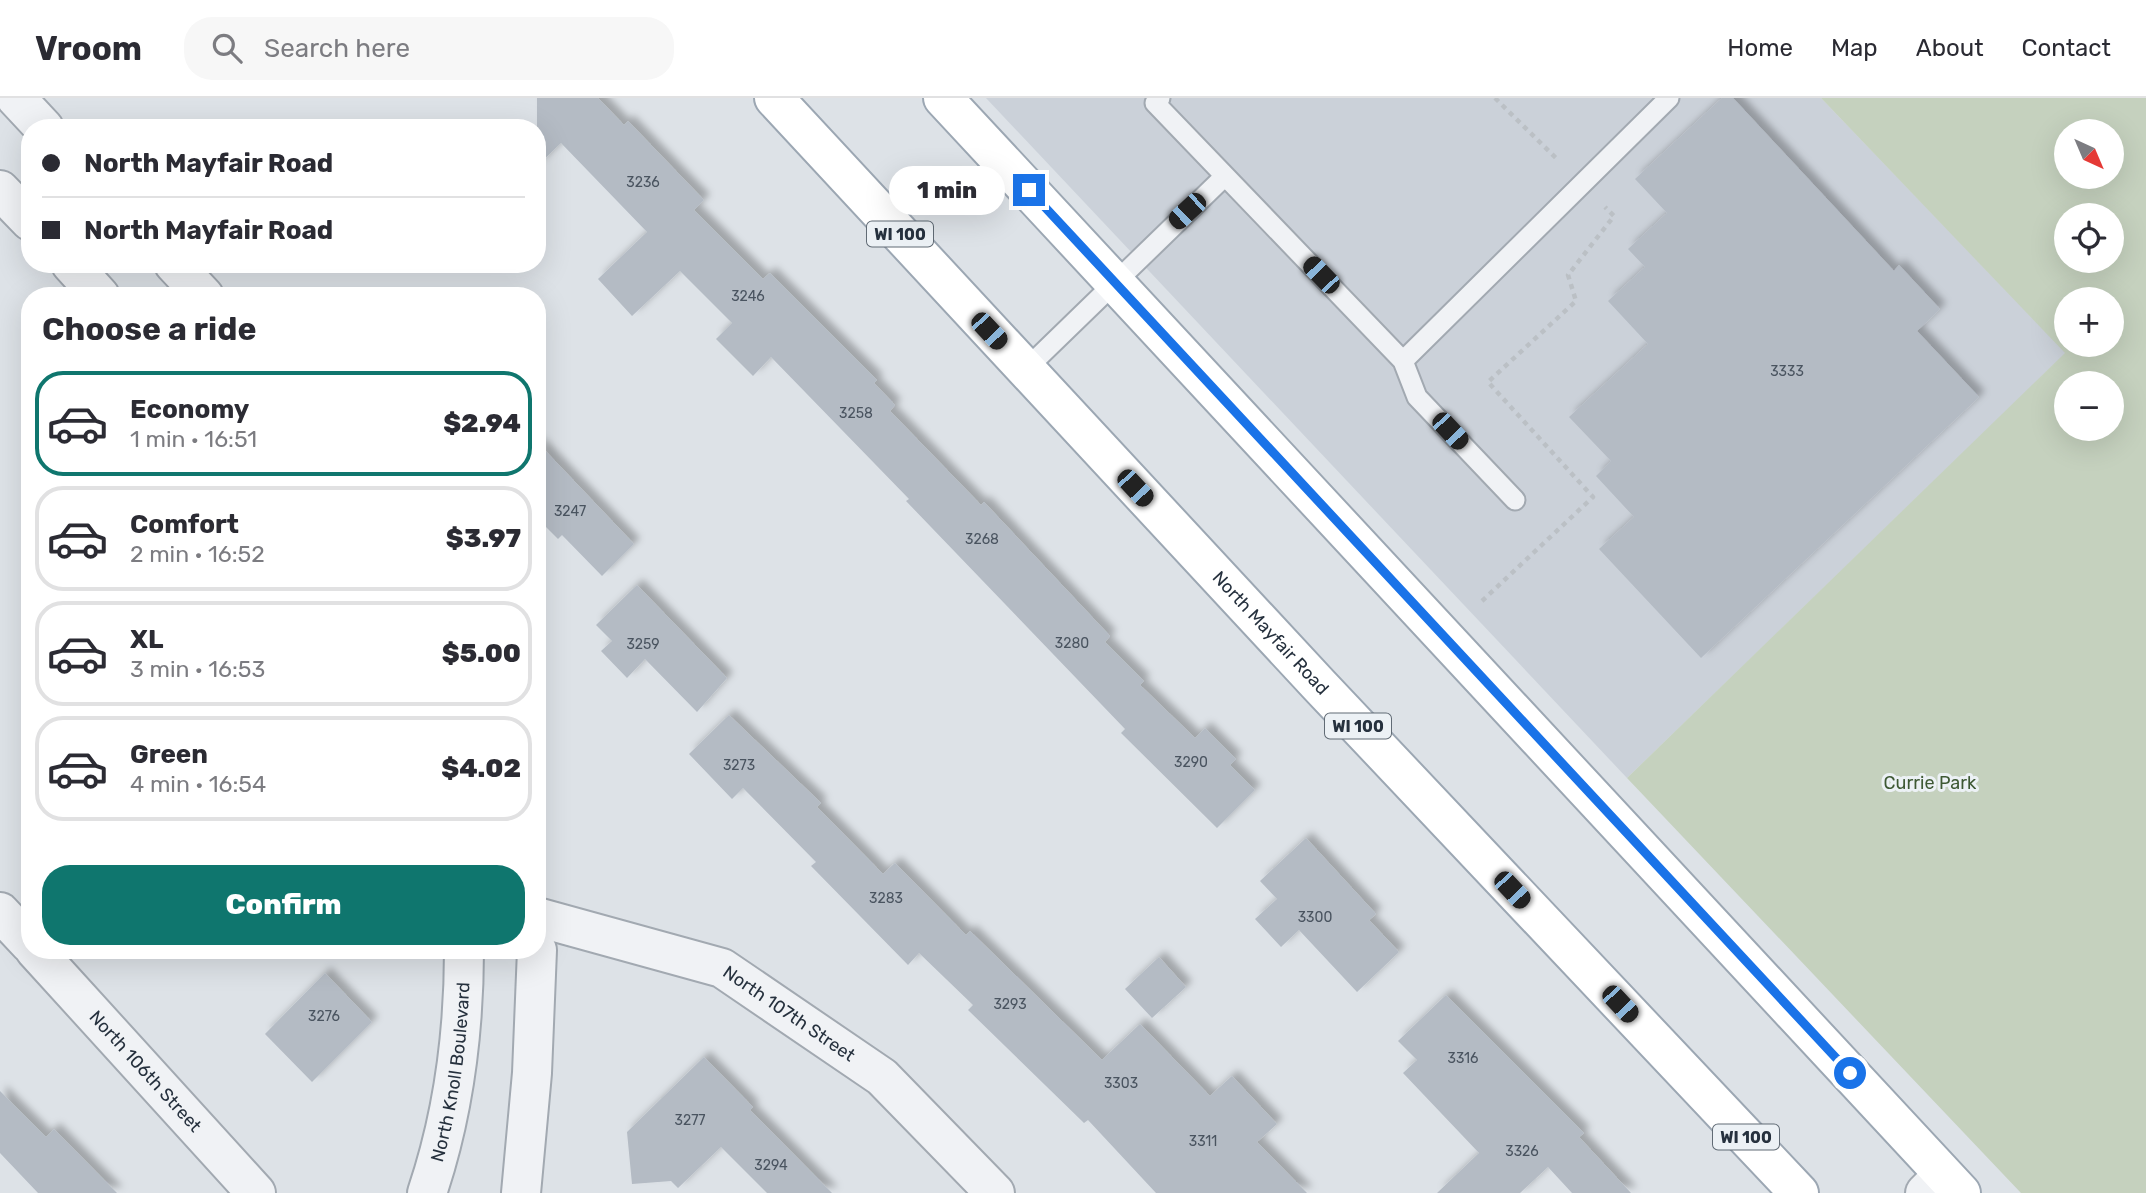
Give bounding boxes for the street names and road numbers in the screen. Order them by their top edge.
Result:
road number: WI 100 [867,222,933,246]
street label: North Mayfair Road [1208,567,1333,699]
road number: WI 100 [1325,713,1391,738]
street label: North 107th Street [719,961,859,1066]
street label: North Knoll Boulevard [426,982,474,1164]
street label: North 106th Street [84,1006,206,1137]
road number: WI 100 [1713,1124,1779,1149]

